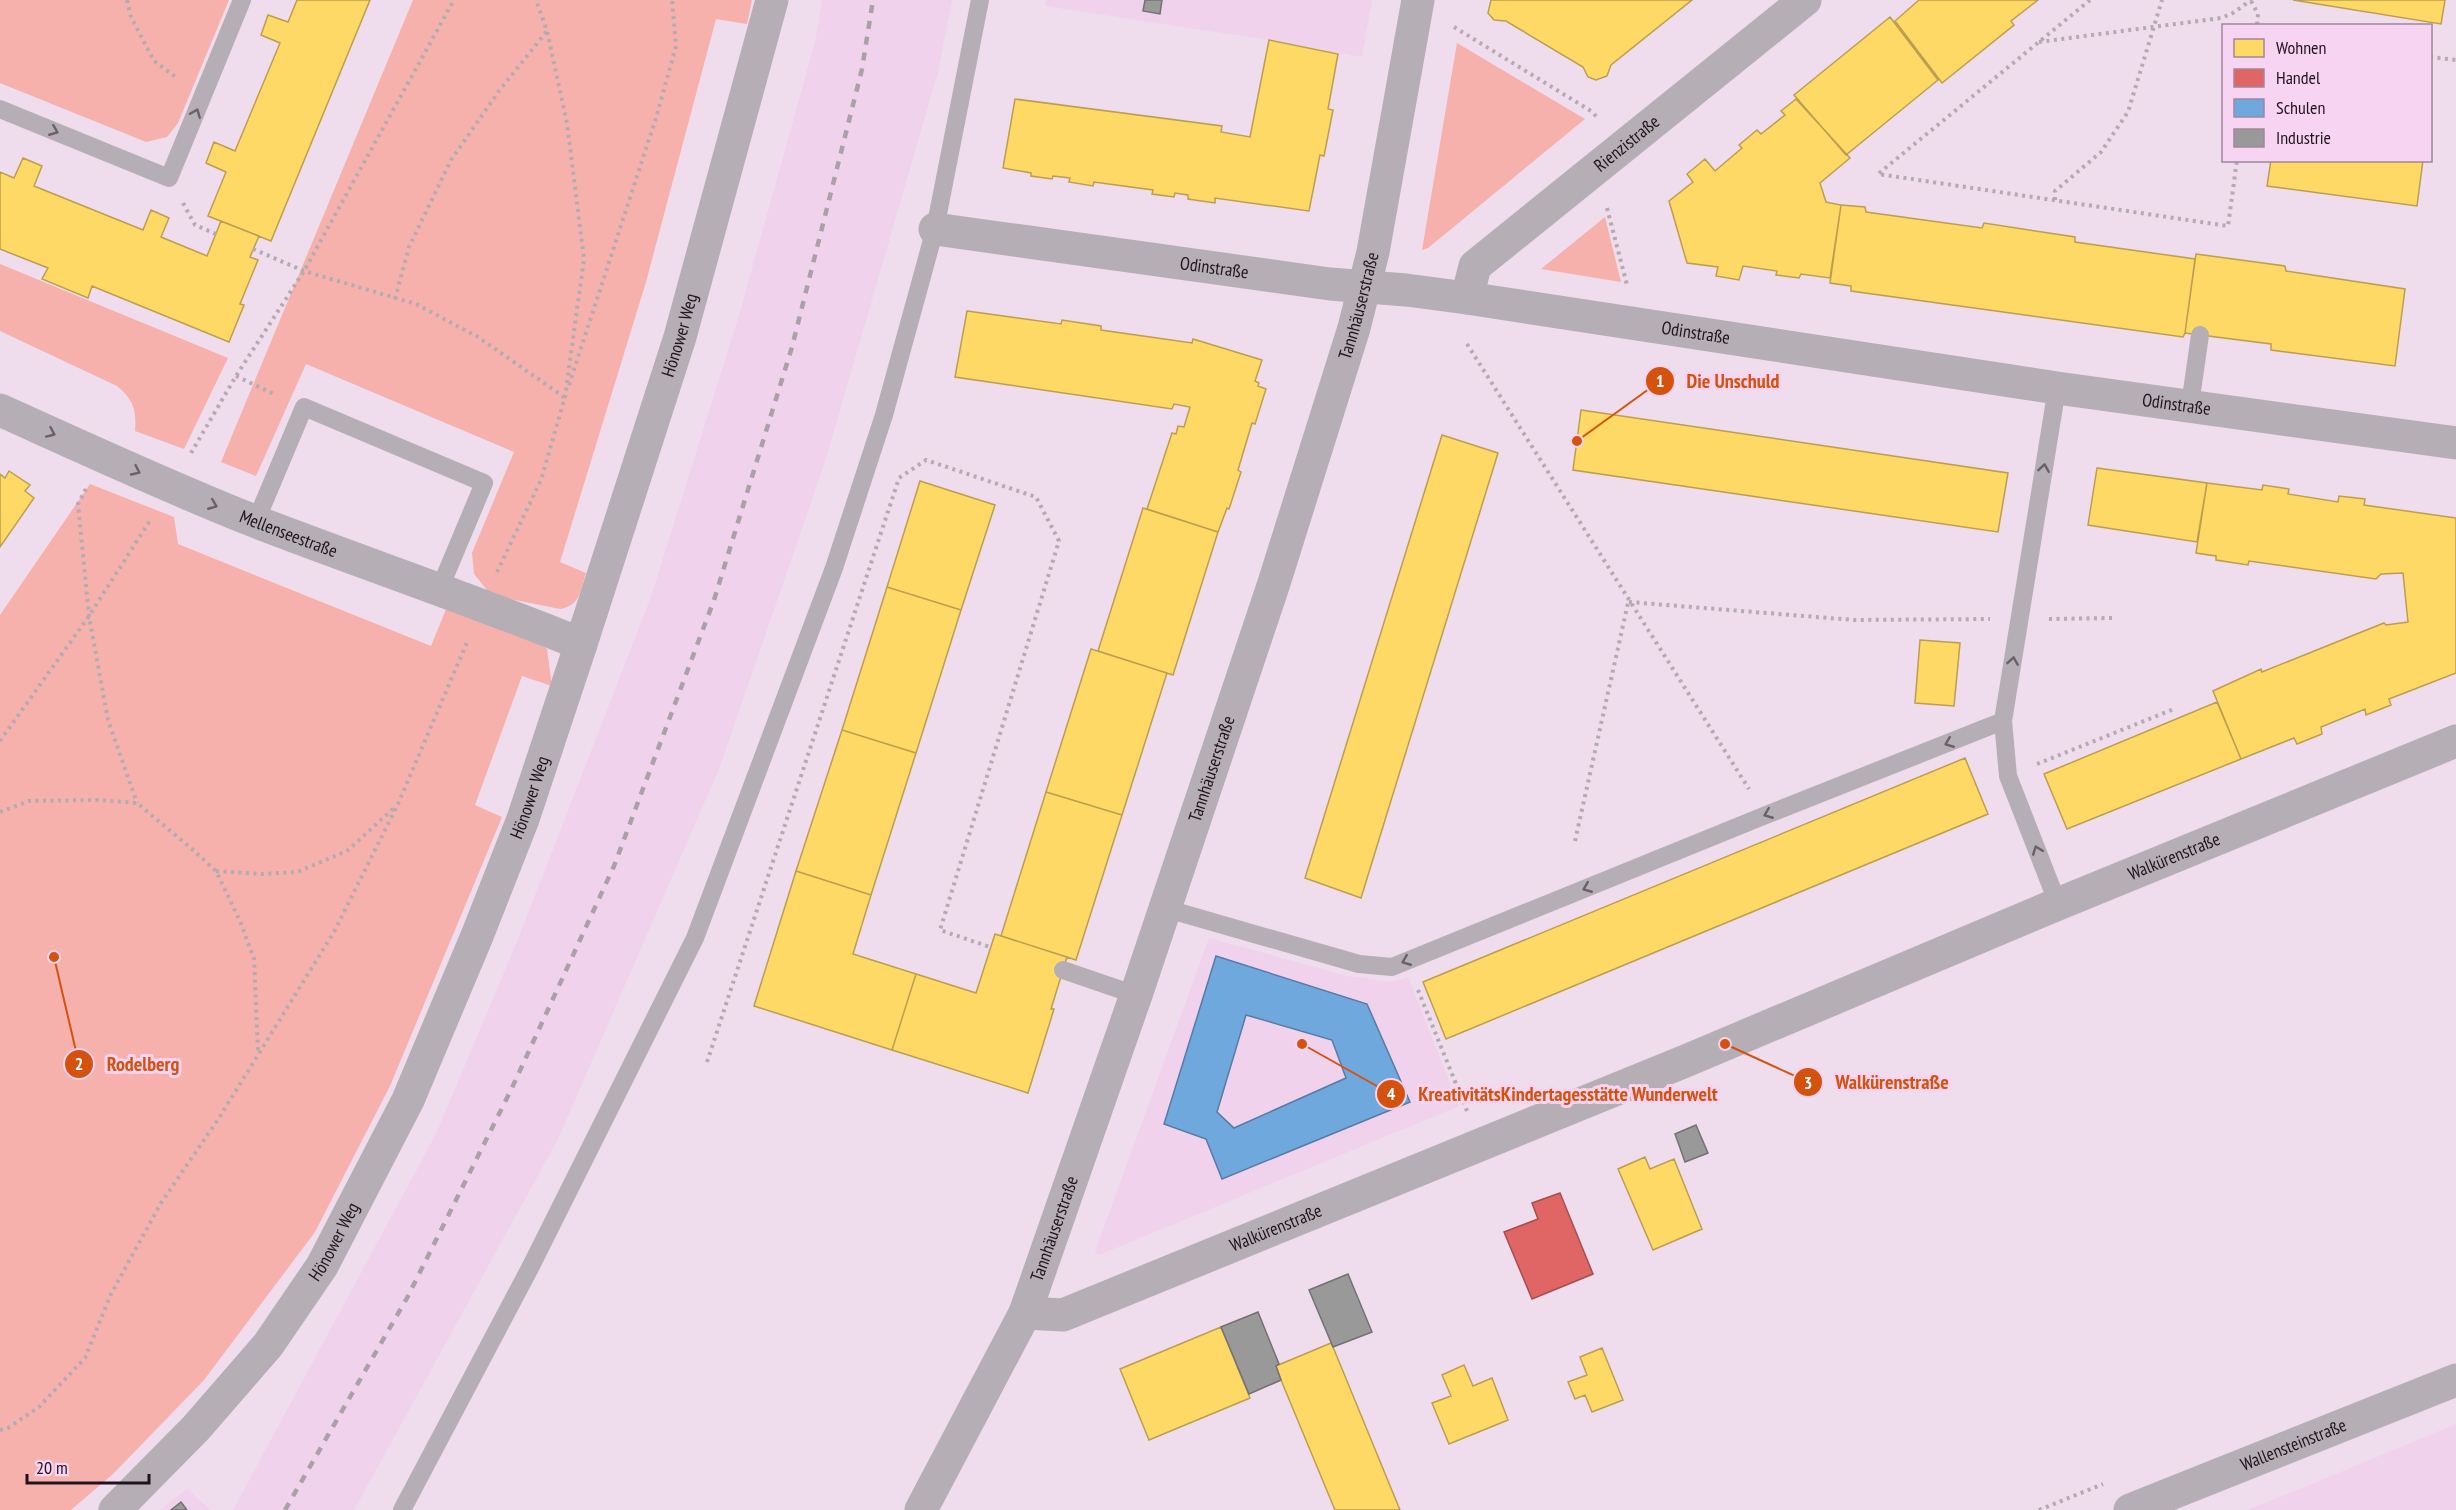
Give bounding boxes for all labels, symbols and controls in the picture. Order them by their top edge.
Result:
legend [2222,24,2432,162]
text: Wohnen [2276,36,2326,59]
text: Handel [2276,66,2321,89]
text: Schulen [2276,96,2325,119]
one-way arrow [188,108,201,119]
street label: Rienzistraße [1589,110,1664,177]
one-way arrow [48,124,59,136]
text: Industrie [2276,126,2331,149]
street label: Tannhäuserstraße [1333,250,1384,362]
street label: Odinstraße [1179,251,1250,284]
street label: Hönower Weg [656,291,702,380]
street label: Odinstraße [1660,316,1732,349]
callout: Die Unschuld [1645,362,1791,400]
text: Die Unschuld [1687,368,1779,394]
text: 1 [1656,369,1664,392]
street label: Odinstraße [2141,388,2212,420]
one-way arrow [44,425,55,437]
one-way arrow [130,464,141,476]
one-way arrow [2037,464,2049,473]
one-way arrow [208,497,218,510]
street label: Mellenseestraße [236,504,341,562]
one-way arrow [2006,656,2019,666]
street label: Tannhäuserstraße [1183,713,1240,825]
one-way arrow [1944,736,1955,748]
street label: Hönower Weg [504,753,554,842]
one-way arrow [1763,807,1774,819]
street label: Walkürenstraße [2124,827,2223,885]
one-way arrow [2032,845,2044,856]
one-way arrow [1582,881,1593,893]
one-way arrow [1402,954,1413,966]
callout: Rodelberg [64,1045,191,1083]
text: Rodelberg [107,1051,179,1077]
text: 2 [75,1052,83,1075]
callout: Walkürenstraße [1793,1063,1960,1101]
text: Walkürenstraße [1834,1069,1949,1095]
text: 3 [1804,1071,1812,1094]
callout: KreativitätsKindertagesstätte Wunderwelt [1376,1075,1730,1113]
text: KreativitätsKindertagesstätte Wunderwelt [1418,1081,1718,1107]
text: 4 [1387,1082,1396,1105]
street label: Tannhäuserstraße [1025,1173,1083,1284]
street label: Hönower Weg [303,1198,364,1285]
street label: Walkürenstraße [1226,1199,1325,1257]
street label: Wallensteinstraße [2237,1413,2350,1476]
scale bar [27,1447,148,1485]
text: 20 m [36,1456,68,1479]

